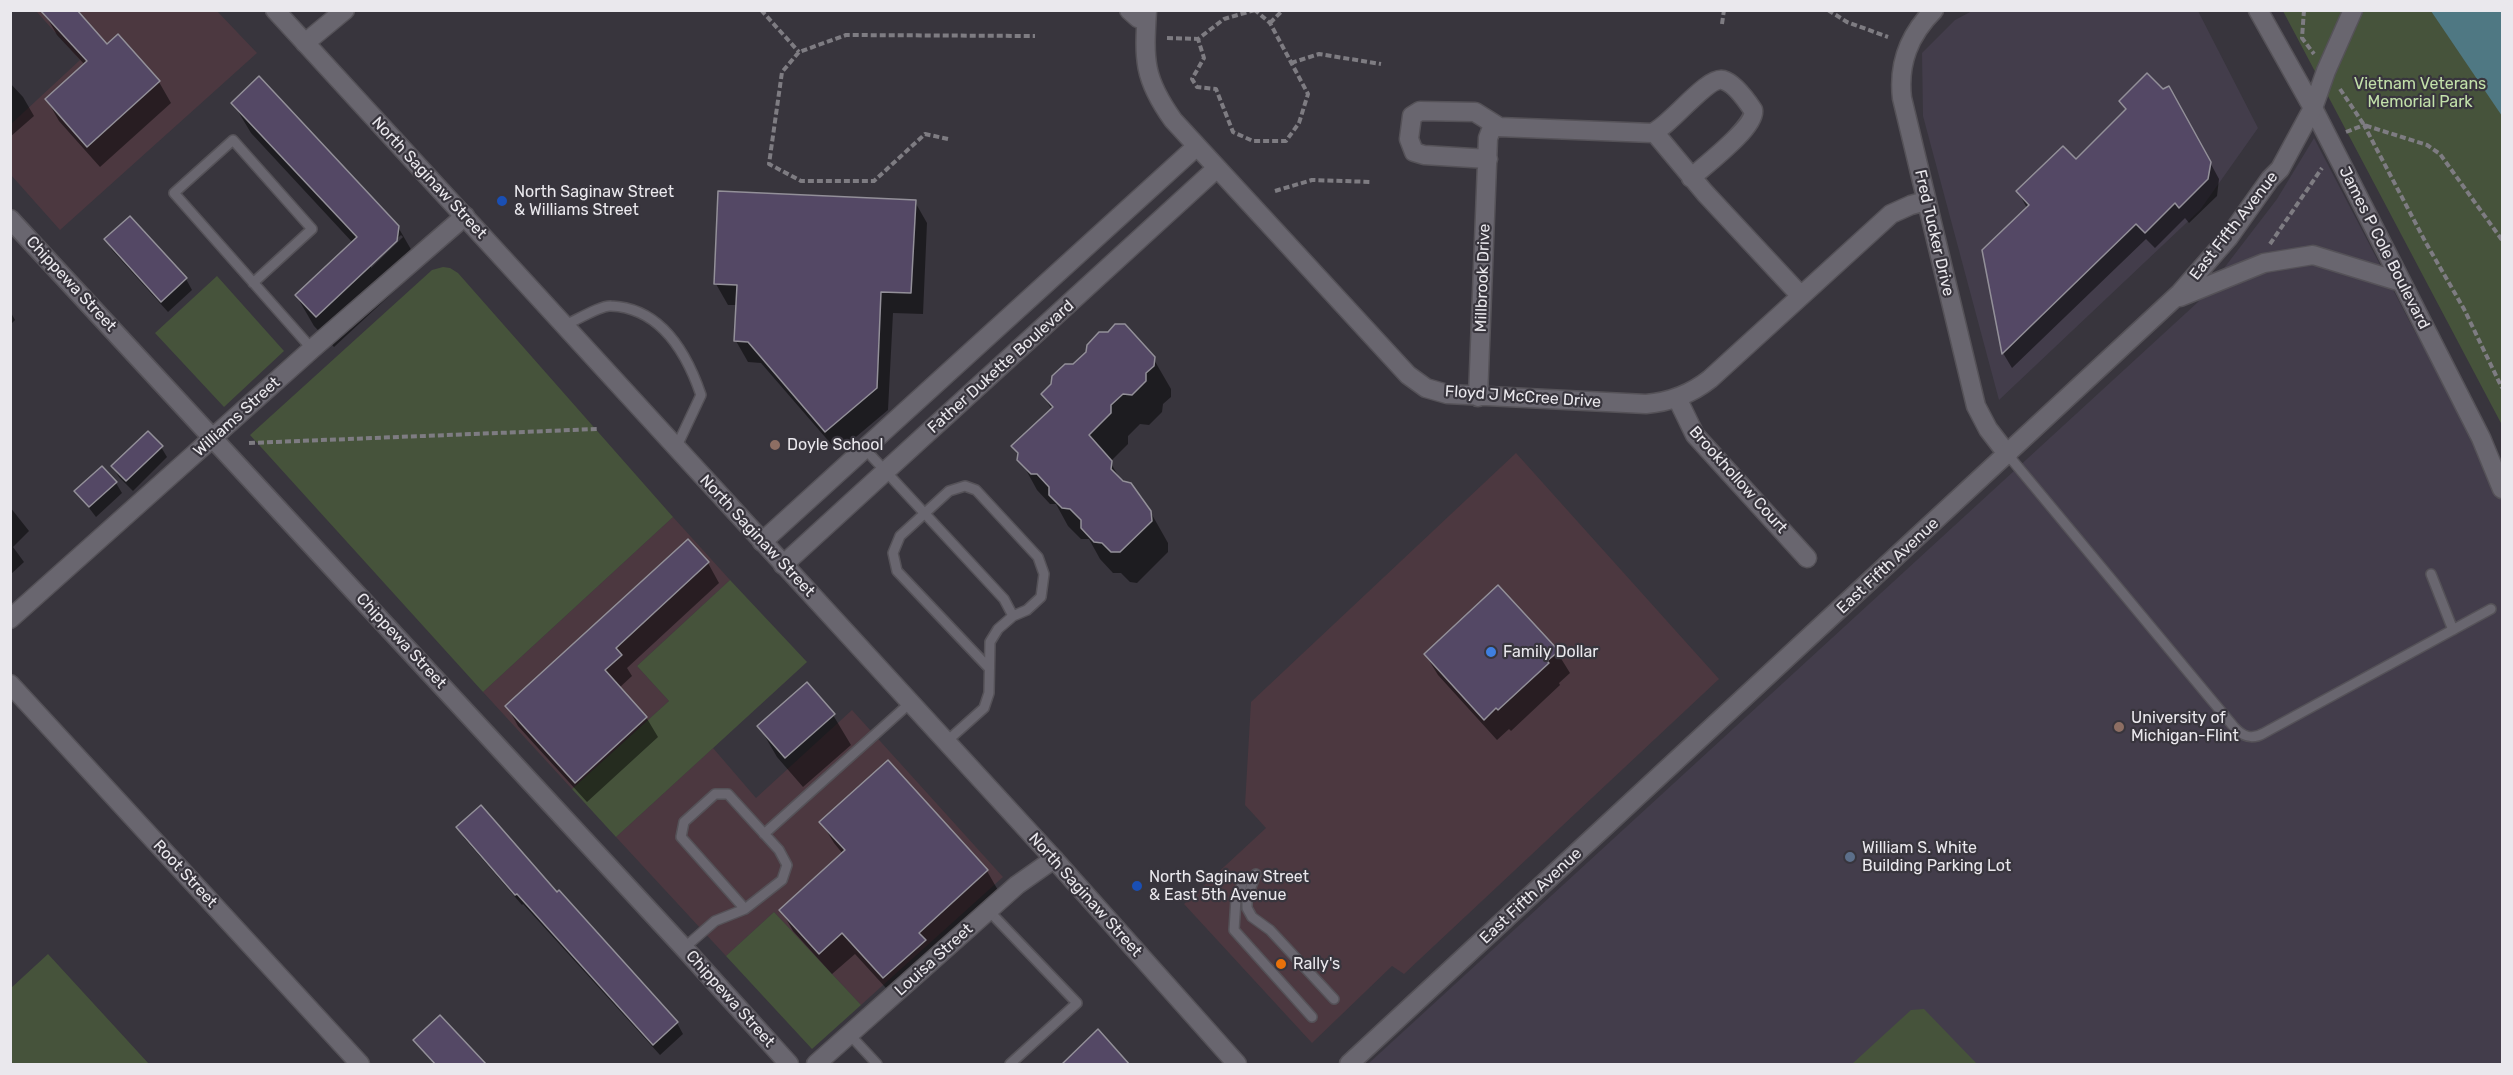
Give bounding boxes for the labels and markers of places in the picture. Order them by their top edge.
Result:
place label: North Saginaw Street & Williams Street [514,182,674,220]
marker: North Saginaw Street & Williams Street [495,194,509,208]
place label: Doyle School [787,435,883,455]
marker: Doyle School [768,438,782,452]
place label: Family Dollar [1503,642,1598,662]
marker: Family Dollar [1484,645,1498,659]
place label: University of Michigan-Flint [2131,708,2239,746]
marker: University of Michigan-Flint [2112,720,2126,734]
place label: William S. White Building Parking Lot [1862,838,2011,876]
marker: William S. White Building Parking Lot [1843,850,1857,864]
place label: North Saginaw Street & East 5th Avenue [1149,867,1309,905]
marker: North Saginaw Street & East 5th Avenue [1130,879,1144,893]
place label: Rally's [1293,954,1340,974]
marker: Rally's [1274,957,1288,971]

